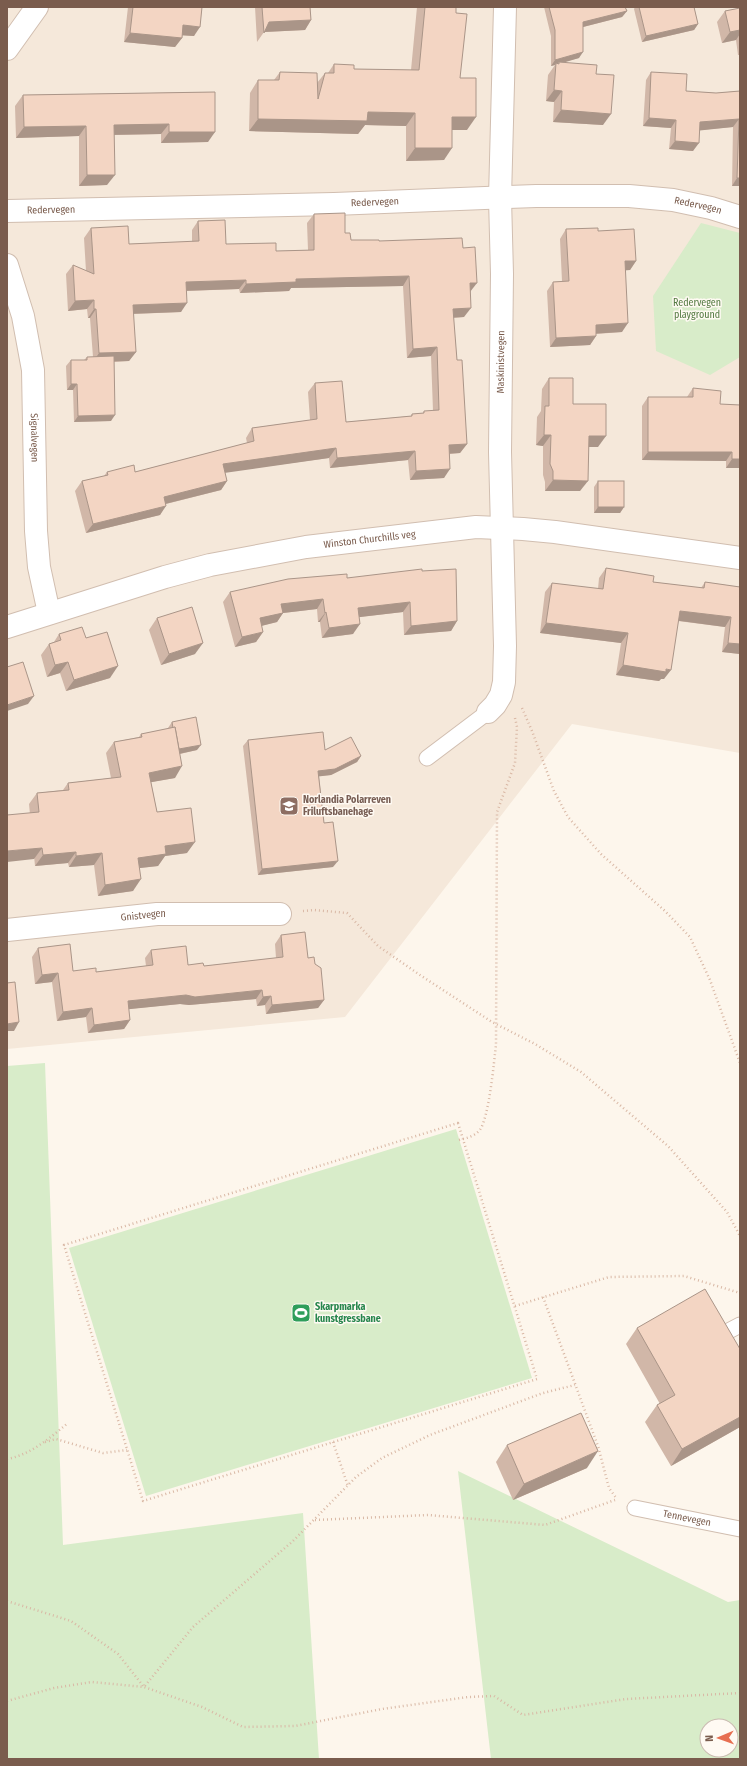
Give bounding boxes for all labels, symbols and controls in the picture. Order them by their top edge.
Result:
street label: Redervegen [673,194,723,217]
street label: Redervegen [351,195,399,209]
street label: Redervegen [27,204,75,217]
park label: Redervegen playground [673,297,721,321]
street label: Maskinistvegen [495,330,507,394]
street label: Signalvegen [28,413,41,462]
street label: Winston Churchills veg [323,528,416,551]
place label: Norlandia Polarreven Friluftsbanehage [303,794,391,818]
school or university icon: Norlandia Polarreven Friluftsbanehage [278,795,300,817]
street label: Gnistvegen [120,908,166,924]
place label: Skarpmarka kunstgressbane [315,1301,381,1325]
sports icon: Skarpmarka kunstgressbane [290,1302,312,1324]
street label: Tennevegen [662,1508,712,1529]
north arrow [699,1718,739,1758]
text: N [703,1735,716,1742]

